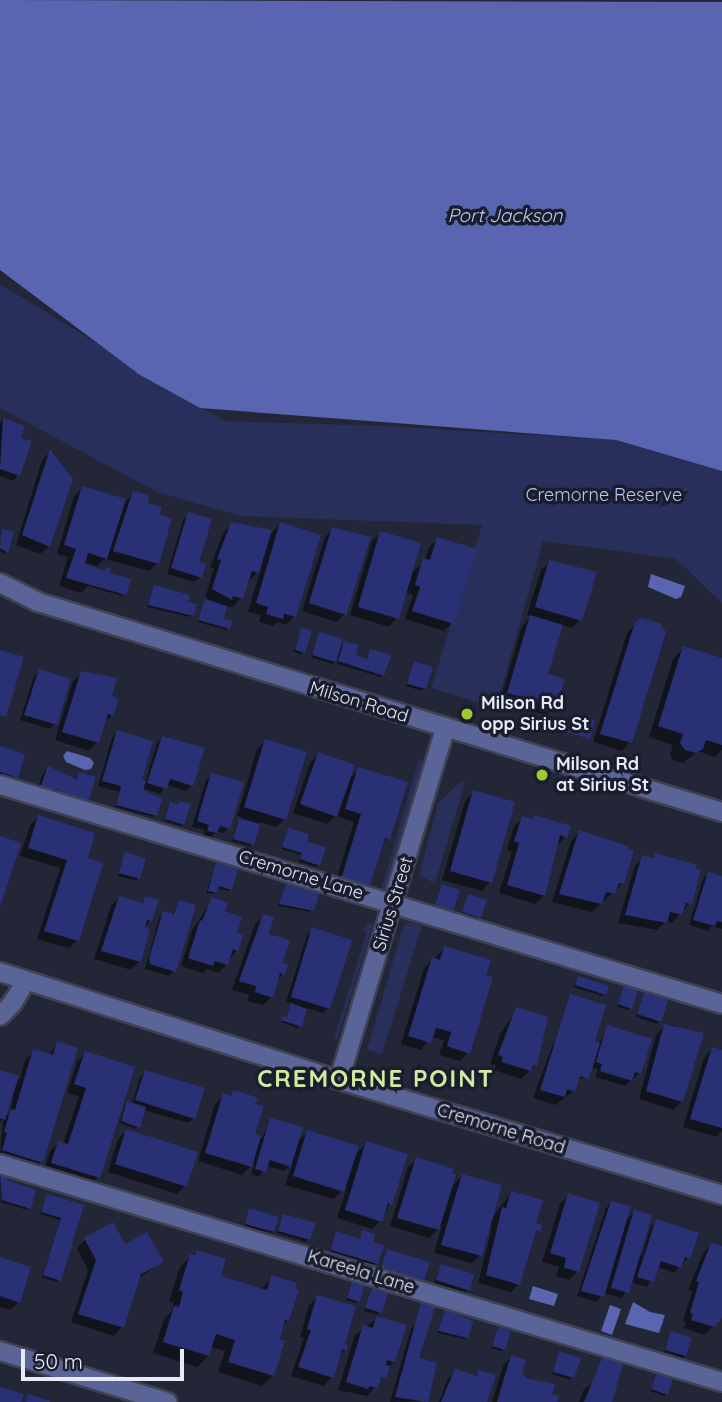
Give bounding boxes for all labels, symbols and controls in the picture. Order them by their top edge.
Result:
water label: Port Jackson [447,205,563,227]
park label: Cremorne Reserve [526,484,682,506]
street label: Milson Road [307,677,411,727]
place label: Milson Rd opp Sirius St [481,693,589,736]
marker: Milson Rd opp Sirius St [459,706,475,722]
place label: Milson Rd at Sirius St [556,754,649,796]
marker: Milson Rd at Sirius St [534,767,550,783]
street label: Cremorne Lane [236,846,366,904]
street label: Sirius Street [368,854,418,954]
district label: CREMORNE POINT [259,1065,493,1093]
street label: Cremorne Road [434,1099,568,1159]
street label: Kareela Lane [305,1245,417,1299]
scale bar [24,1336,187,1380]
text: 50 m [34,1348,83,1374]

